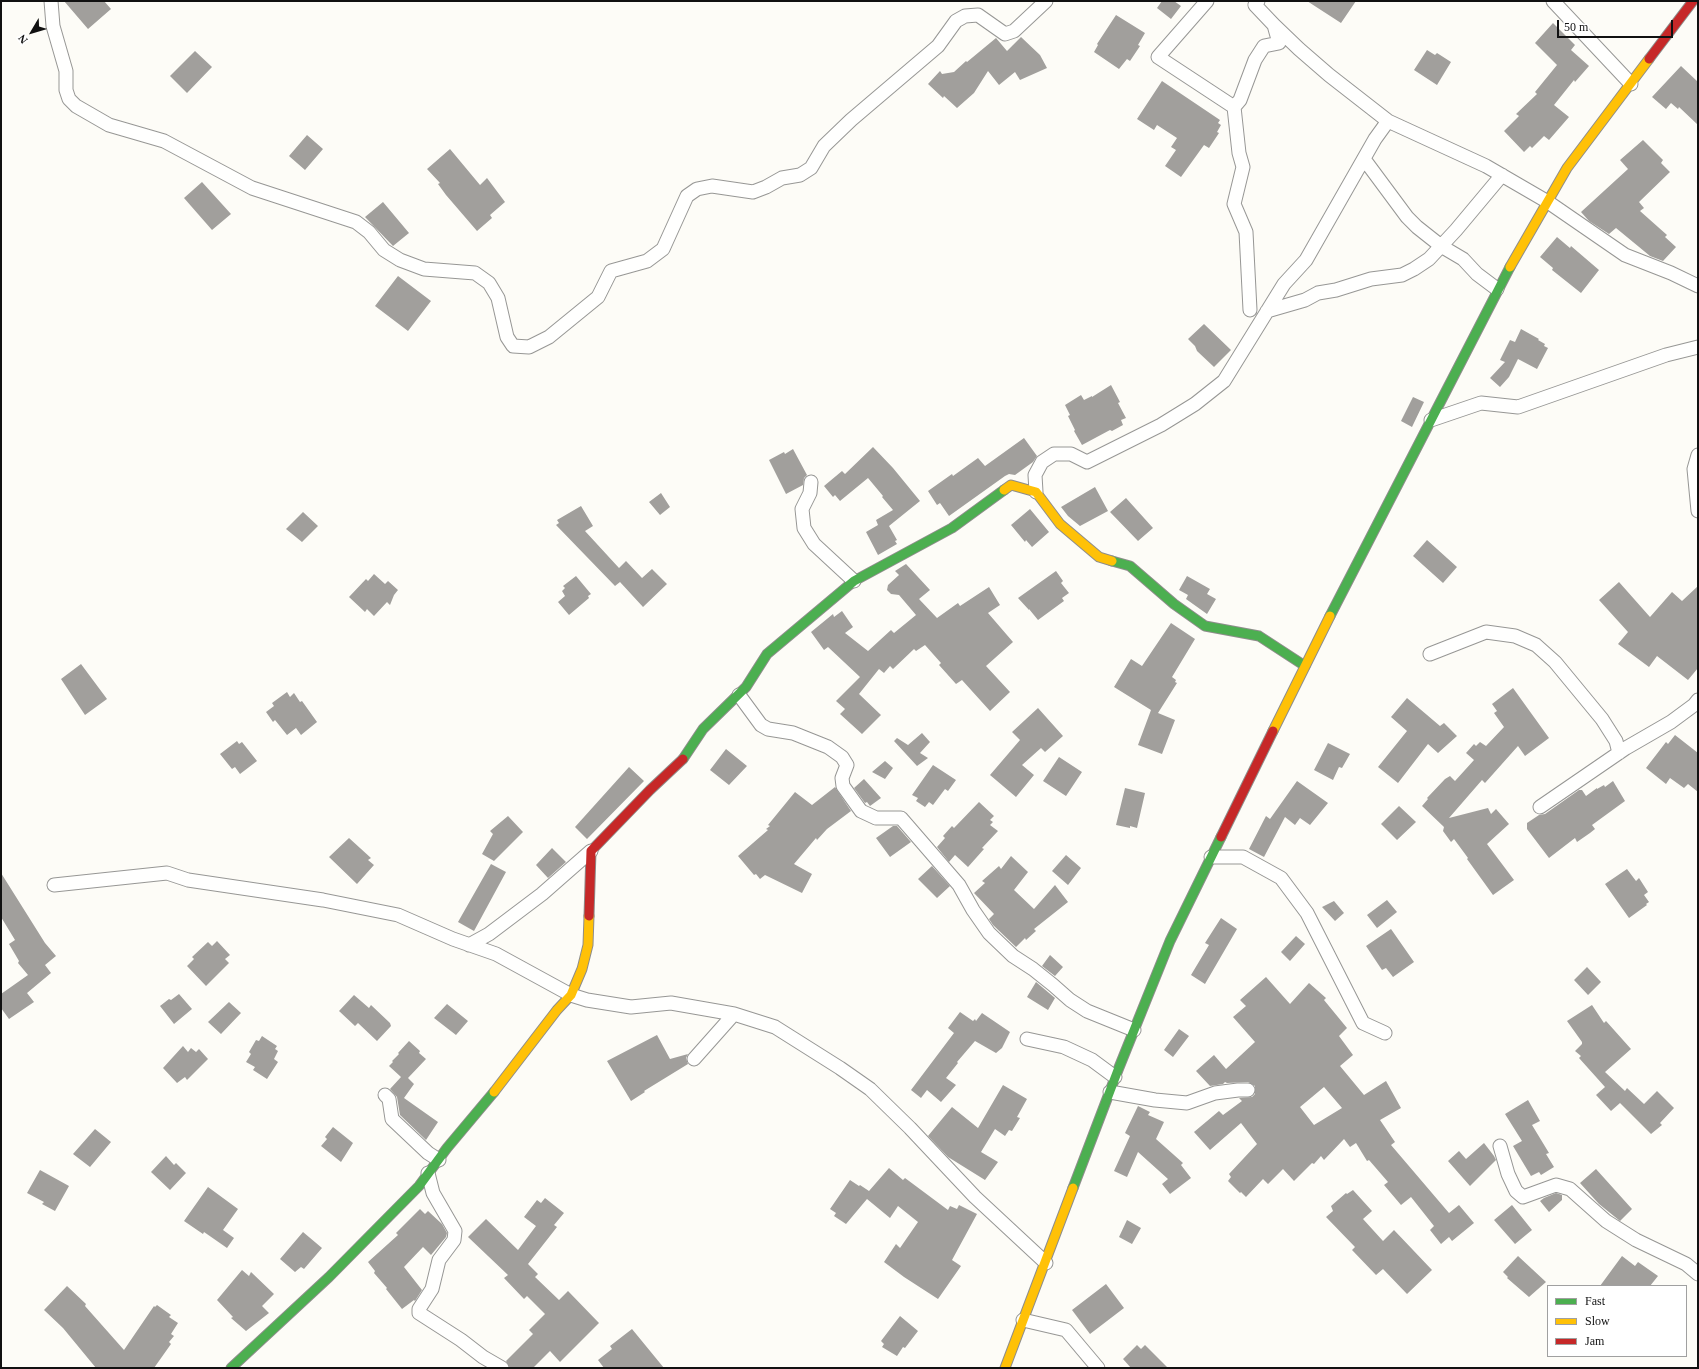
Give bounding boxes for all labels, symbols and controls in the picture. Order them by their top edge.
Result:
north arrow [12,12,52,52]
scale bar [1559,12,1675,38]
text: 50 m [1564,20,1588,34]
text: N [15,33,30,46]
legend [1547,1285,1687,1357]
text: Fast [1585,1294,1605,1308]
text: Slow [1585,1314,1610,1328]
text: Jam [1585,1334,1604,1348]

